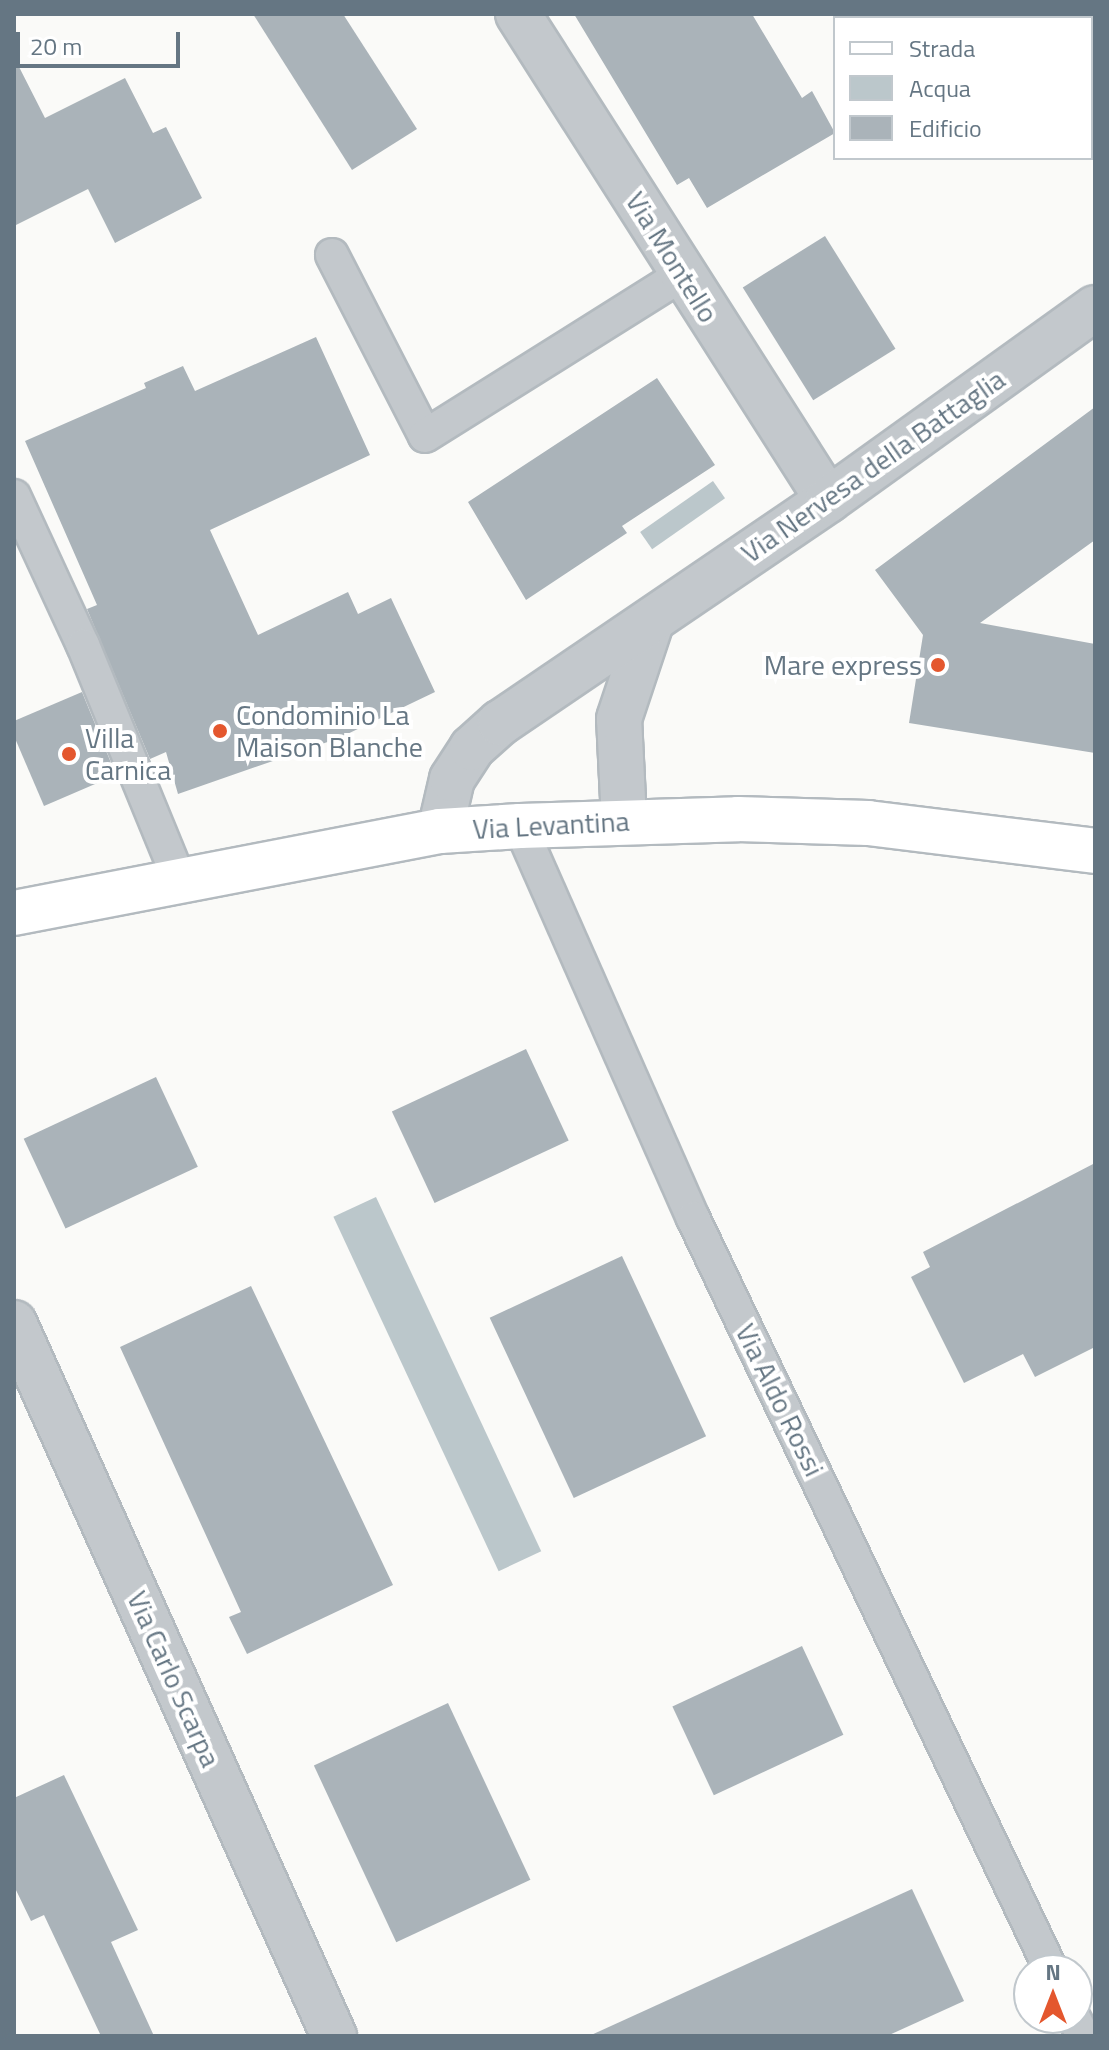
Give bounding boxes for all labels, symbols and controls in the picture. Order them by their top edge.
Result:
scale bar [20,16,184,66]
legend [833,16,1093,160]
text: 20 m [30,28,82,64]
text: Strada [909,30,975,66]
text: Acqua [909,70,971,106]
text: Edificio [909,110,982,146]
street label: Via Montello [619,186,725,328]
street label: Via Nervesa della Battaglia [735,362,1011,570]
place label: Mare express [764,648,922,682]
marker: Mare express [929,656,947,674]
place label: Condominio La Maison Blanche [236,698,423,764]
place label: Villa Carnica [85,721,171,787]
marker: Condominio La Maison Blanche [211,722,229,740]
marker: Villa Carnica [60,745,78,763]
street label: Via Levantina [472,804,630,846]
street label: Via Aldo Rossi [729,1318,831,1482]
street label: Via Carlo Scarpa [120,1586,228,1772]
north arrow [1013,1954,1093,2034]
text: N [1045,1955,1061,1989]

